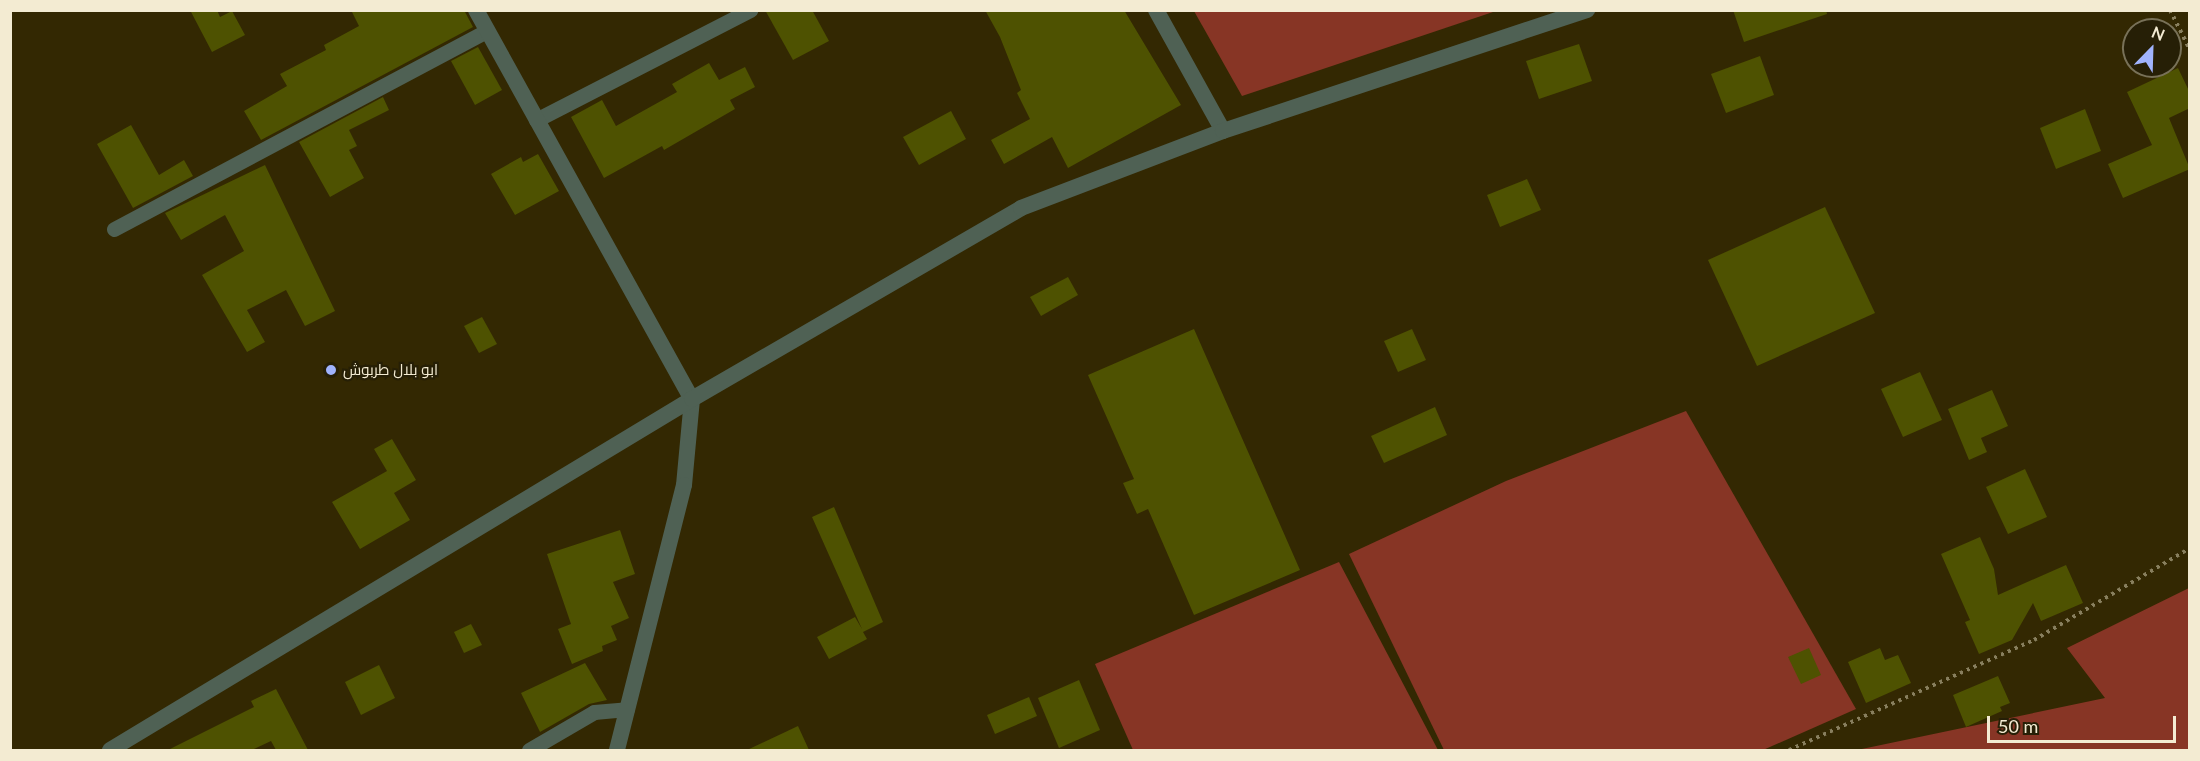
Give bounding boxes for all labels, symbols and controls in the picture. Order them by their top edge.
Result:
north arrow [2122,18,2182,78]
text: N [2149,22,2168,44]
place label: ابو بلال طربوش [343,361,438,379]
marker: ابو بلال طربوش [324,363,338,377]
scale bar [1990,704,2179,742]
text: 50 m [1998,715,2038,737]

